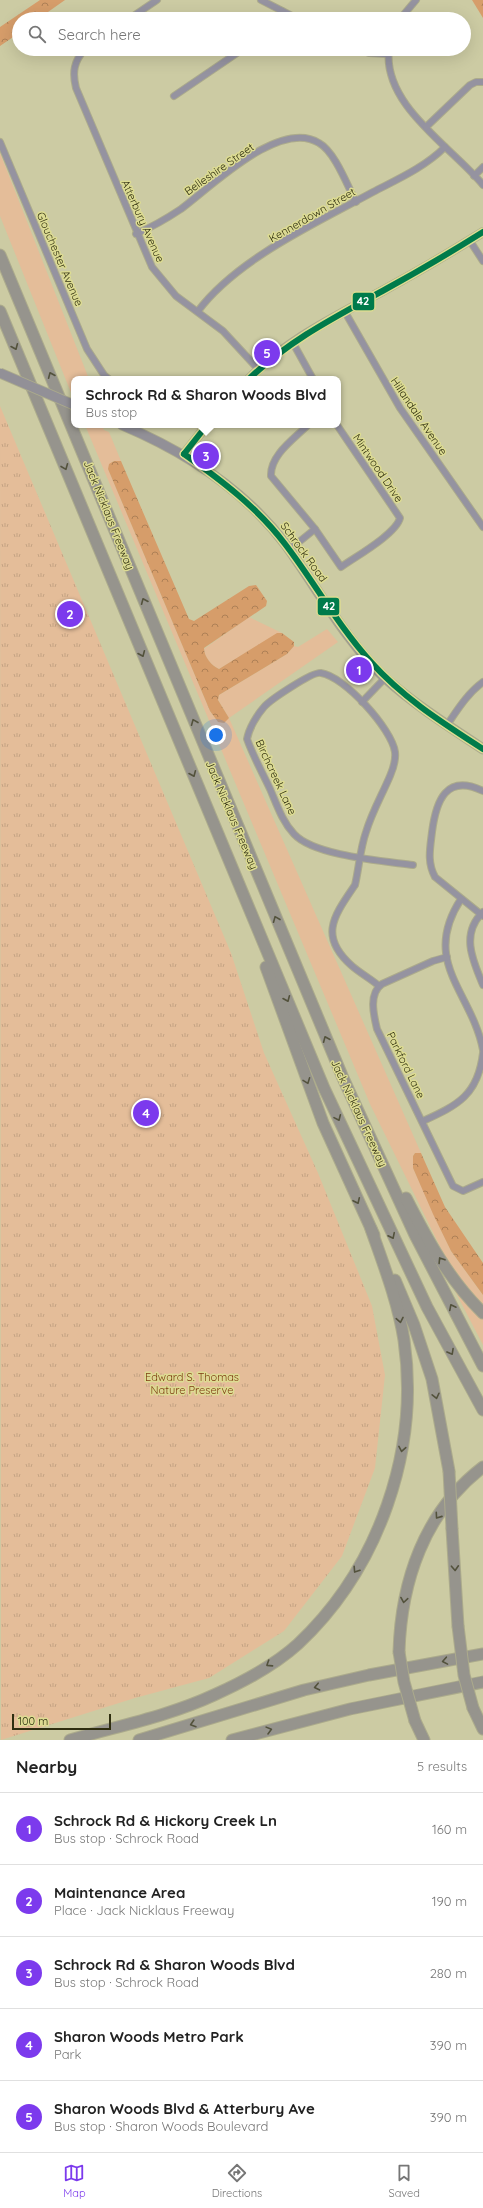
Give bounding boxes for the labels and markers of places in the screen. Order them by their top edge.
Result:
pin: 5 [254,338,280,368]
pin: 3 [193,441,219,471]
pin: 2 [57,599,83,629]
pin: 1 [346,655,372,685]
pin: 4 [133,1098,159,1128]

